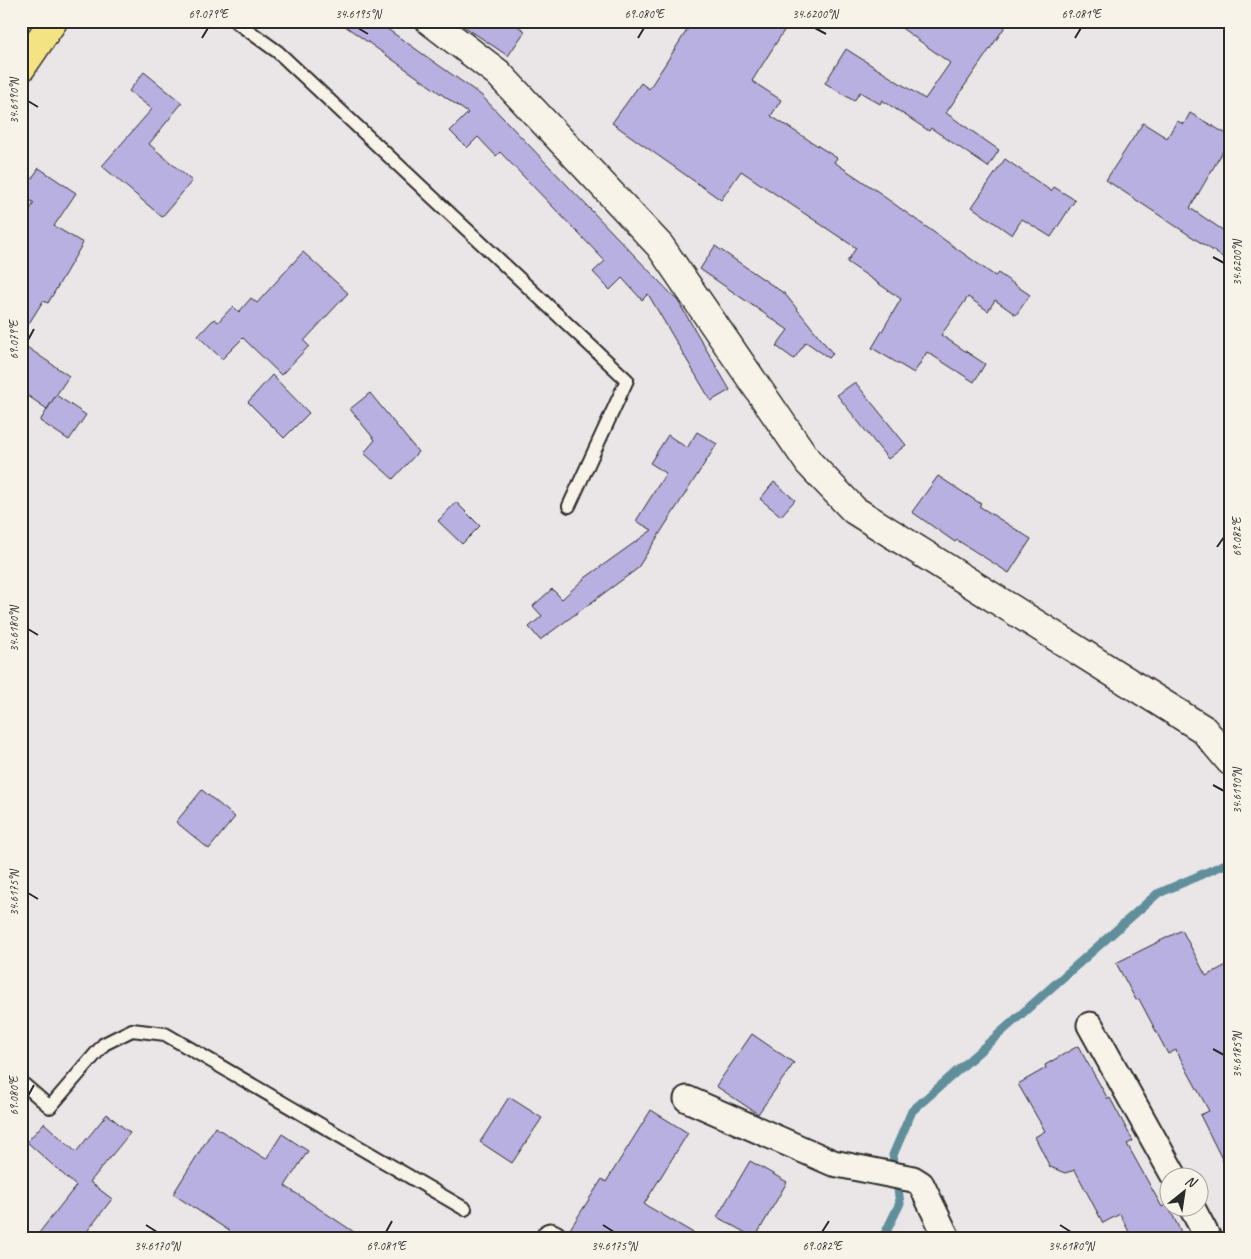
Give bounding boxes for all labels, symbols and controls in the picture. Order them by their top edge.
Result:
text: 69.079°E [188,6,229,22]
text: 34.6195°N [335,6,382,22]
text: 69.080°E [624,6,665,22]
text: 34.6200°N [792,6,839,22]
text: 69.081°E [1061,6,1102,22]
text: 34.6190°N [6,77,22,124]
text: 34.6200°N [1229,239,1245,286]
text: 69.079°E [6,319,22,360]
text: 69.082°E [1229,516,1245,557]
text: 34.6180°N [6,605,22,652]
text: 34.6190°N [1229,767,1245,814]
text: 34.6175°N [6,869,22,916]
text: 34.6185°N [1229,1031,1245,1078]
text: 69.080°E [6,1075,22,1116]
north arrow [1158,1166,1208,1216]
text: N [1182,1172,1200,1192]
text: 34.6170°N [134,1238,181,1254]
text: 69.081°E [366,1238,407,1254]
text: 34.6175°N [591,1238,638,1254]
text: 69.082°E [802,1238,843,1254]
text: 34.6180°N [1048,1238,1095,1254]

